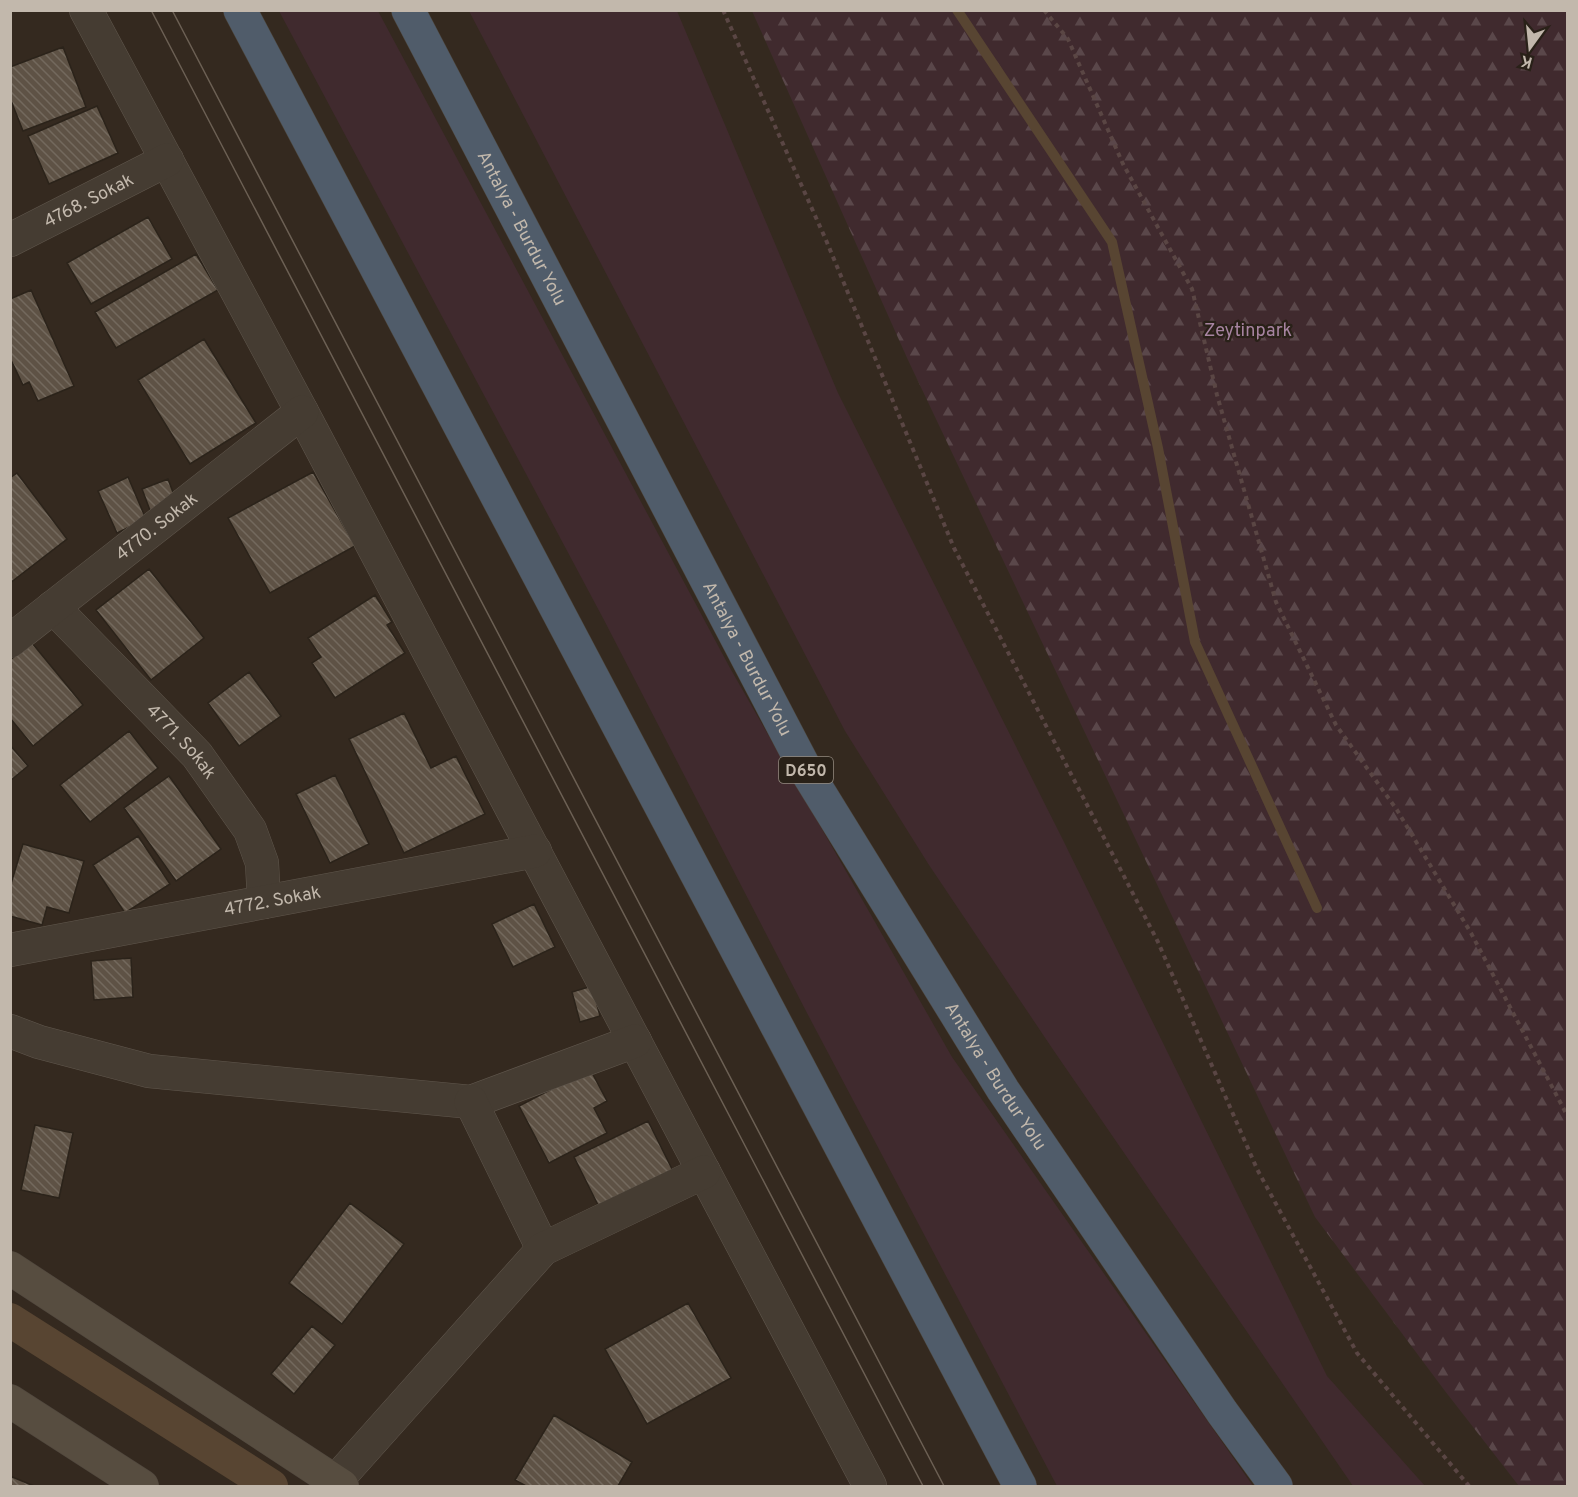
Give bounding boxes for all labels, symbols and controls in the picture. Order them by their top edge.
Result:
north arrow [1500,18,1560,78]
text: K [1519,49,1535,72]
street label: Antalya - Burdur Yolu [471,147,571,310]
street label: 4768. Sokak [40,169,138,234]
park label: Zeytinpark [1204,320,1292,343]
street label: 4770. Sokak [111,488,203,567]
street label: Antalya - Burdur Yolu [696,578,796,740]
street label: 4771. Sokak [141,700,221,784]
road number: D650 [779,757,833,783]
street label: 4772. Sokak [222,882,323,922]
street label: Antalya - Burdur Yolu [939,998,1051,1155]

